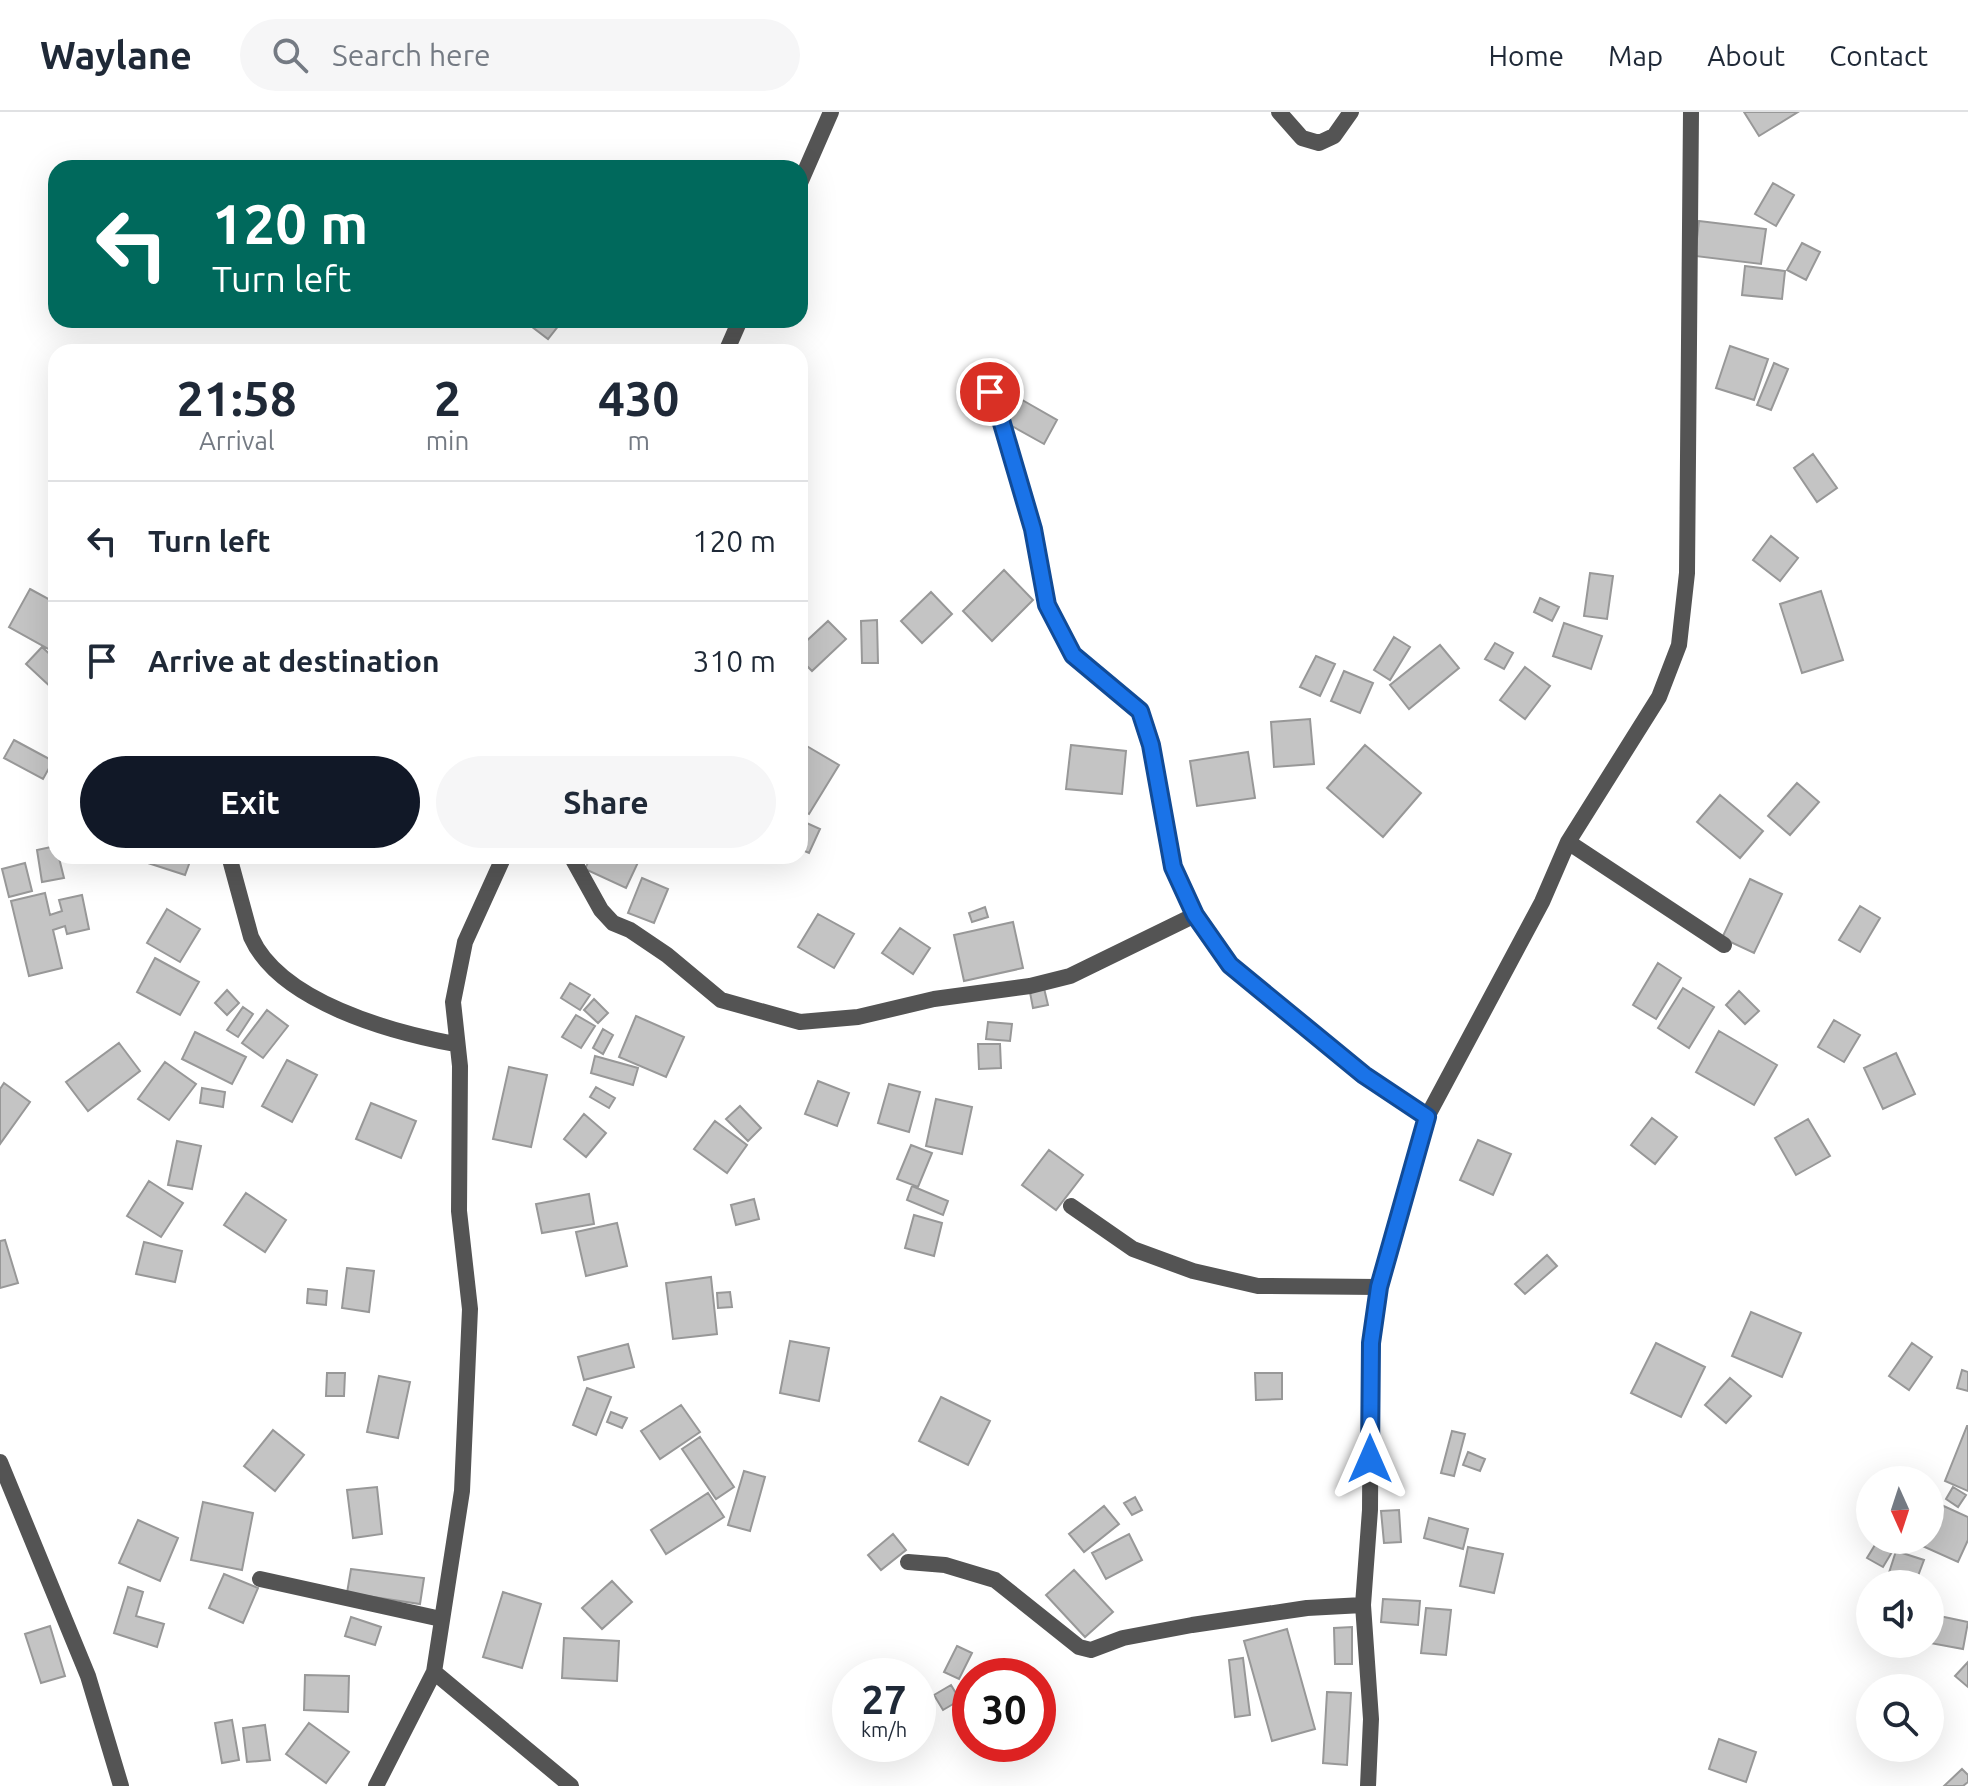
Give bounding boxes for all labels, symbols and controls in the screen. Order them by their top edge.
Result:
search box [240,19,800,91]
icon: search [268,33,312,77]
text: Waylane [40,34,192,76]
text: Search here [332,38,491,72]
text: Home [1489,40,1564,71]
text: Map [1608,40,1663,71]
text: About [1707,40,1785,71]
text: Contact [1829,40,1928,71]
icon: left [80,192,184,296]
text: 120 m [212,192,368,255]
text: Turn left [212,258,351,299]
pin [956,358,1024,426]
icon: arrive [968,370,1012,414]
text: 21:58 [177,371,297,425]
text: 2 [434,371,461,425]
text: 430 [598,371,679,425]
text: Arrival [199,426,275,455]
text: min [426,426,469,455]
text: m [627,426,650,455]
icon: left [80,519,124,563]
text: Turn left [148,524,270,558]
text: 120 m [692,524,776,558]
icon: arrive [80,639,124,683]
text: Arrive at destination [148,644,440,678]
text: 310 m [692,644,776,678]
button: Exit [80,756,420,848]
button: Share [436,756,776,848]
position arrow [1328,1417,1412,1501]
north arrow [1856,1466,1944,1554]
map controls [1856,1466,1944,1762]
button: sound [1856,1570,1944,1658]
speed limit sign: 30 [952,1658,1056,1762]
button: search [1856,1674,1944,1762]
text: 27 [861,1677,907,1722]
text: km/h [861,1718,907,1741]

